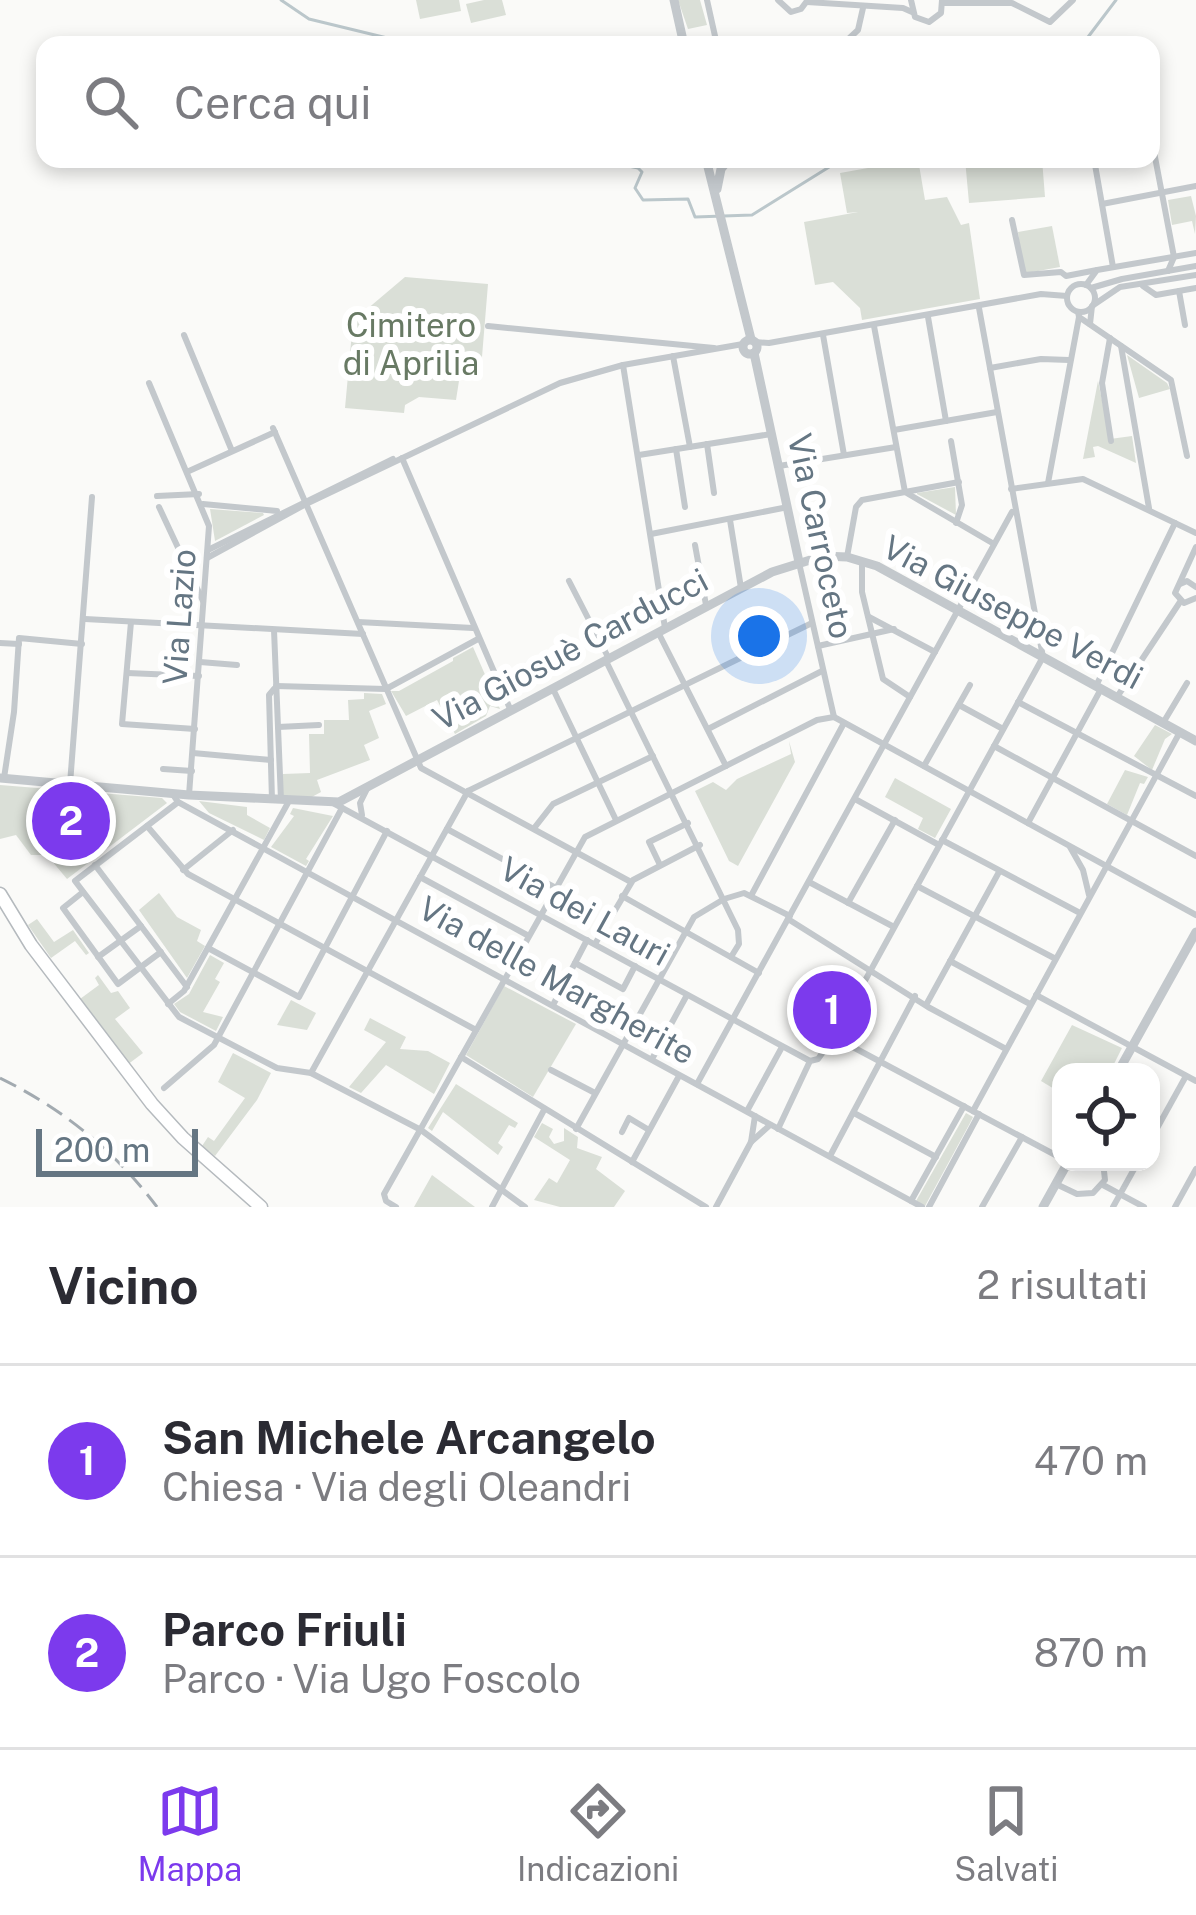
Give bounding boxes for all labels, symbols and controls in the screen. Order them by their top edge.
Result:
search box [36,36,1160,168]
icon: search [78,69,144,135]
text: Cerca qui [174,76,371,129]
park label: Cimitero di Aprilia [343,306,479,382]
street label: Via Carroceto [781,430,861,642]
street label: Via Giuseppe Verdi [877,527,1149,697]
street label: Via Lazio [155,548,203,686]
street label: Via Giosuè Carducci [426,560,714,738]
your location [729,606,789,666]
pin: 2 [32,776,110,866]
street label: Via dei Lauri [494,849,676,973]
street label: Via delle Margherite [412,888,702,1072]
pin: 1 [793,965,871,1055]
map controls [1052,1063,1160,1171]
button: locate [1052,1063,1160,1171]
scale bar [36,1123,198,1176]
text: 200 m [54,1131,150,1169]
text: Vicino [48,1256,199,1315]
text: 2 risultati [977,1262,1148,1308]
text: San Michele Arcangelo [162,1411,656,1464]
text: 1 [79,1438,95,1484]
text: 470 m [1034,1438,1148,1484]
text: Chiesa · Via degli Oleandri [162,1464,631,1510]
text: Parco Friuli [162,1603,407,1656]
text: 2 [75,1630,99,1676]
text: 870 m [1034,1630,1148,1676]
text: Parco · Via Ugo Foscolo [162,1656,581,1702]
tab: Mappa [137,1778,242,1888]
tab: Indicazioni [517,1778,679,1888]
tab: Salvati [954,1778,1059,1888]

